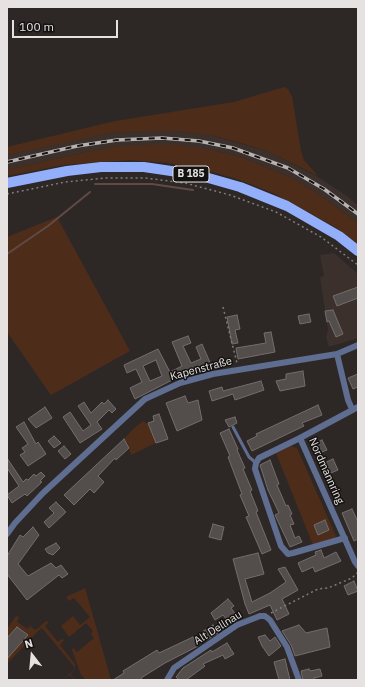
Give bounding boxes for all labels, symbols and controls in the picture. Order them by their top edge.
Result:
scale bar [14,12,120,38]
text: 100 m [19,19,54,34]
road number: B 185 [173,166,209,182]
street label: Kapenstraße [169,354,233,384]
street label: Nordmannring [306,436,346,506]
street label: Alt Dellnau [192,608,244,648]
north arrow [12,635,52,675]
text: N [23,636,34,651]

